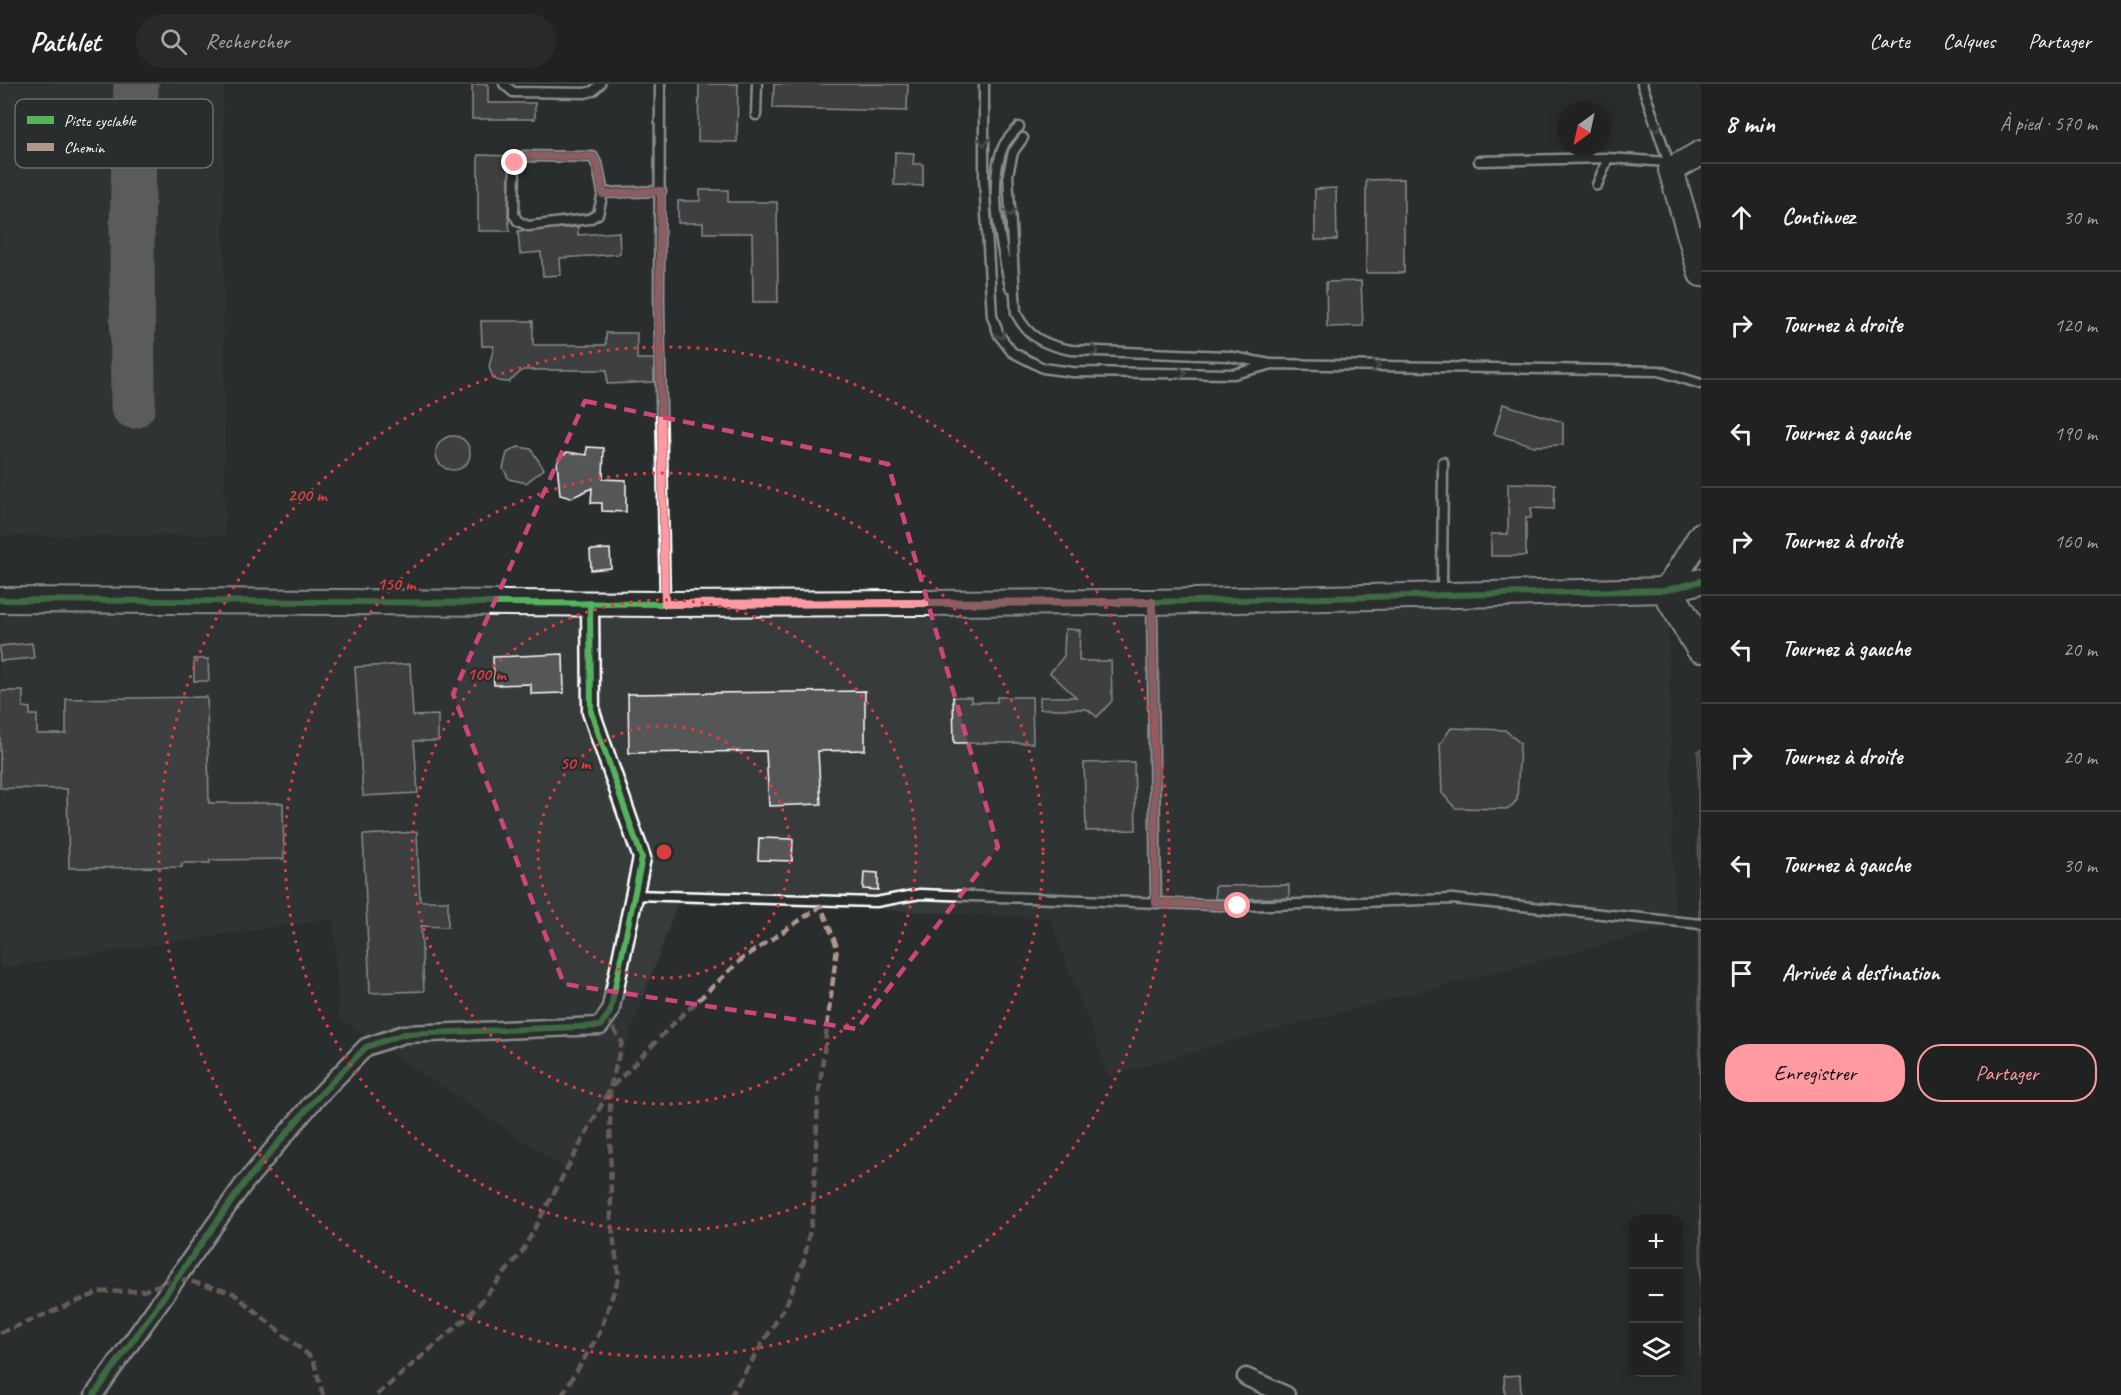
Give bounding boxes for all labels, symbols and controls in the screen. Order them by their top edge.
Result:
search box [136,14,556,68]
text: Pathlet [30,24,100,59]
icon: search [157,25,190,58]
text: Rechercher [205,27,290,55]
text: Carte [1869,28,1910,54]
text: Calques [1943,28,1995,54]
text: Partager [2028,28,2091,54]
legend [15,99,213,168]
north arrow [1557,102,1611,156]
text: 8 min [1725,107,1775,140]
text: Piste cyclable [64,111,137,131]
text: À pied · 570 m [2000,111,2097,136]
one-way arrow [1649,121,1662,132]
text: Chemin [64,138,105,158]
one-way arrow [978,138,990,147]
route end [501,149,527,175]
icon: ahead [1725,201,1758,234]
text: Continuez [1782,203,1855,231]
text: 30 m [2063,205,2097,230]
one-way arrow [1003,209,1016,218]
icon: right [1725,309,1758,342]
text: Tournez à droite [1782,311,1902,339]
text: 120 m [2054,313,2097,338]
one-way arrow [994,329,1005,339]
one-way arrow [1091,344,1100,357]
one-way arrow [1372,360,1381,372]
one-way arrow [1178,367,1187,379]
icon: left [1725,417,1758,450]
text: Tournez à gauche [1782,419,1910,447]
text: 190 m [2054,421,2097,446]
text: 200 m [288,484,328,506]
icon: right [1725,525,1758,558]
text: Tournez à droite [1782,527,1902,555]
text: 160 m [2054,529,2097,554]
text: 150 m [377,573,417,595]
icon: left [1725,633,1758,666]
text: Tournez à gauche [1782,635,1910,663]
text: 20 m [2063,637,2097,662]
text: 100 m [467,663,507,685]
icon: right [1725,741,1758,774]
text: Tournez à droite [1782,743,1902,771]
text: 20 m [2063,745,2097,770]
text: 50 m [560,752,592,774]
centre of rings [654,842,674,862]
icon: left [1725,849,1758,882]
text: Tournez à gauche [1782,851,1910,879]
text: 30 m [2063,853,2097,878]
route start [1224,892,1250,918]
icon: arrive [1725,957,1758,990]
text: Arrivée à destination [1782,959,1940,987]
button: Enregistrer [1725,1044,1905,1102]
button: Partager [1917,1044,2097,1102]
map controls [1629,1215,1683,1377]
button: + [1629,1215,1683,1269]
button: − [1629,1269,1683,1323]
button: layers [1629,1323,1683,1377]

